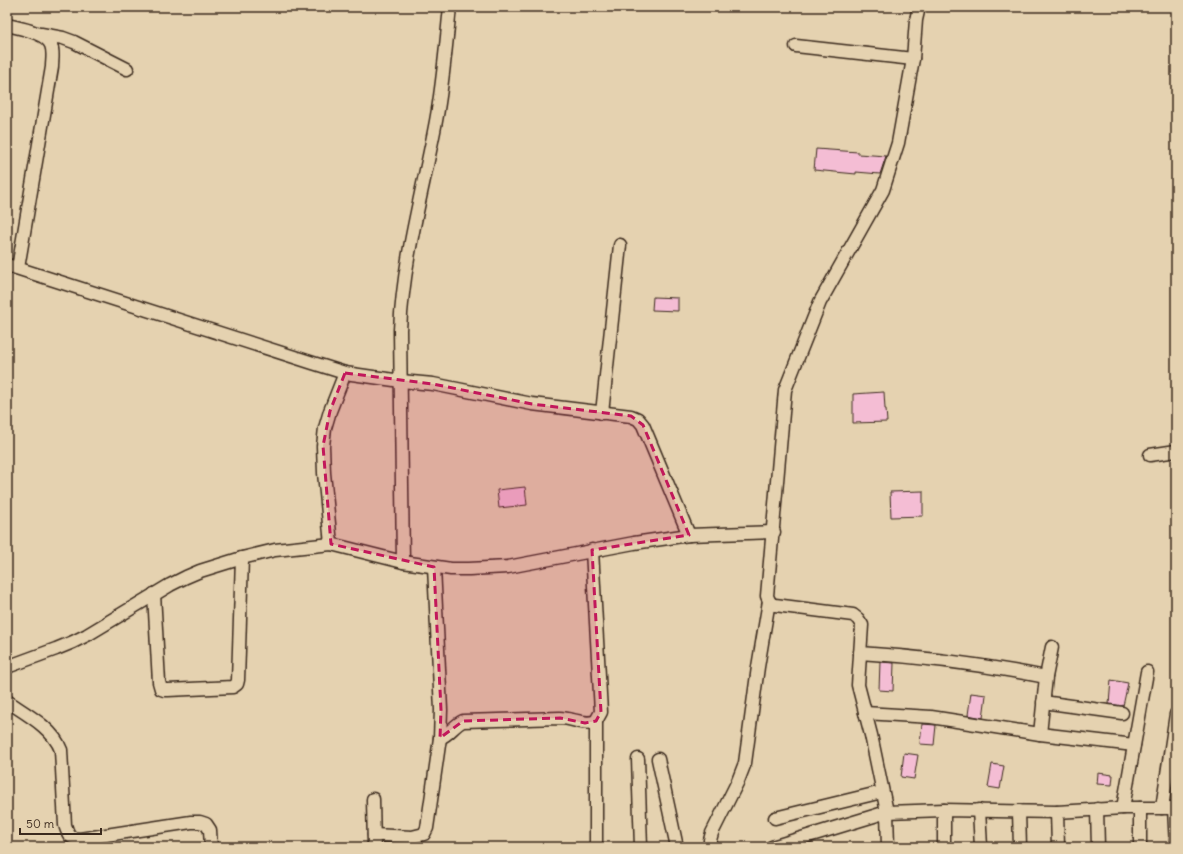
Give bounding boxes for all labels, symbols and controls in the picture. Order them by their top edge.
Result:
scale bar [20,810,101,836]
text: 50 m [26,816,55,831]

